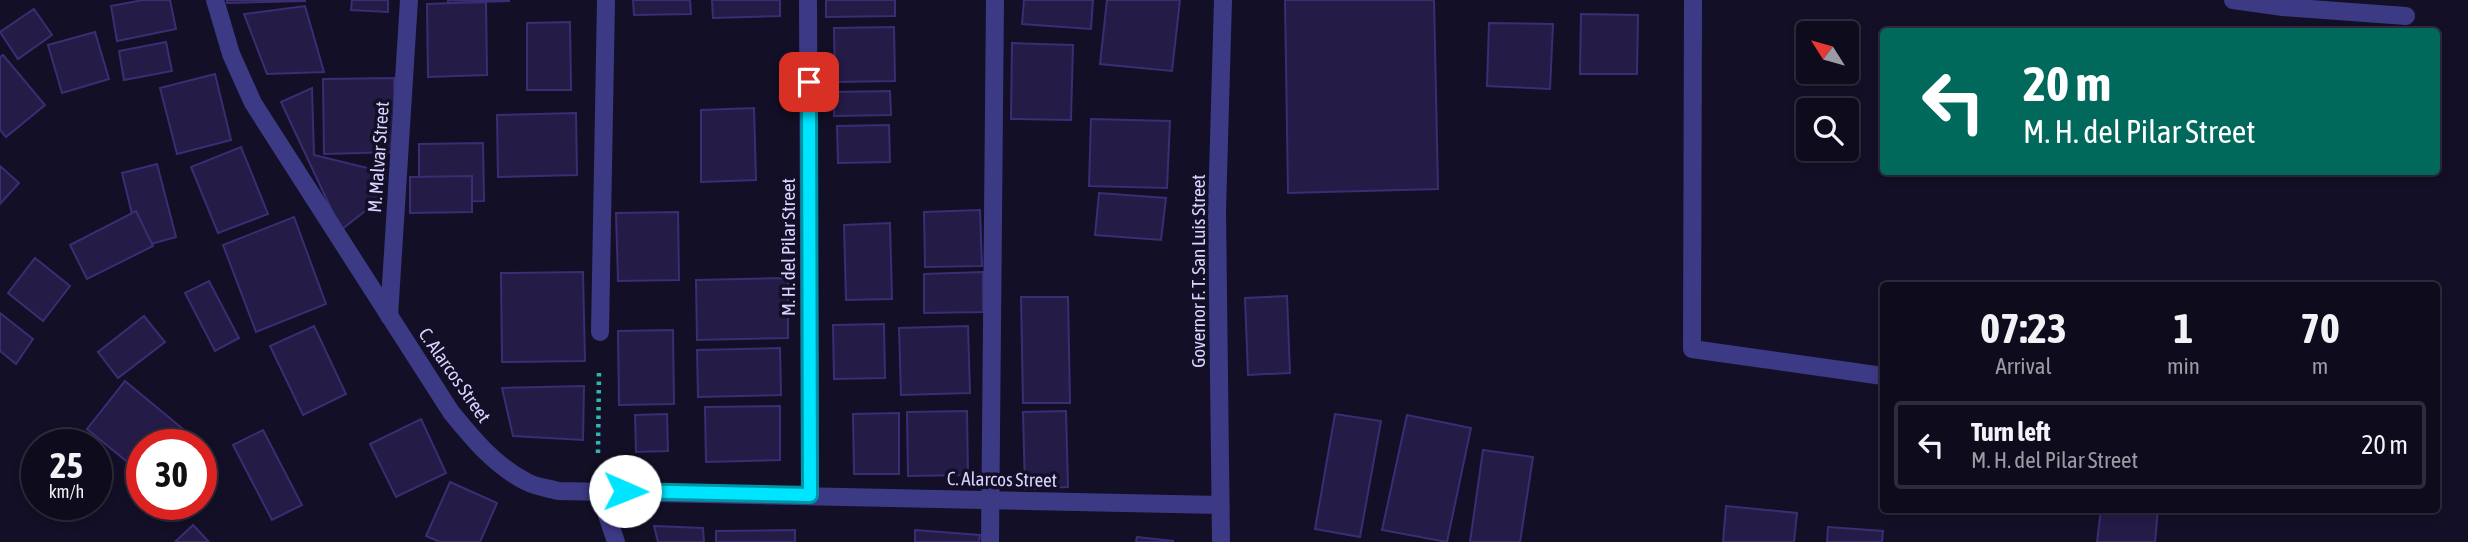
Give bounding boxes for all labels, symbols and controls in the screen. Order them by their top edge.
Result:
north arrow [1796,21,1858,84]
map controls [1796,21,1859,161]
pin [779,52,839,112]
text: 20 m [2023,55,2111,111]
icon: left [1908,56,1999,147]
icon: arrive [790,63,828,101]
button: search [1796,98,1859,161]
street label: M. Malvar Street [363,101,393,213]
text: M. H. del Pilar Street [2023,113,2256,150]
street label: Governor F. T. San Luis Street [1187,174,1209,368]
street label: M. H. del Pilar Street [777,178,799,316]
text: 07:23 [1980,304,2067,352]
text: 1 [2174,304,2193,352]
text: 70 [2300,304,2340,352]
street label: C. Alarcos Street [414,324,496,426]
text: Arrival [1995,353,2052,379]
text: min [2167,353,2200,379]
text: m [2312,353,2328,379]
text: Turn left [1971,417,2051,447]
icon: left [1912,426,1950,464]
speed limit sign: 30 [126,429,217,520]
text: 20 m [2361,430,2408,460]
text: 25 [50,445,83,485]
text: M. H. del Pilar Street [1971,447,2138,473]
position arrow [588,454,662,528]
street label: C. Alarcos Street [947,467,1057,491]
text: km/h [49,481,84,502]

